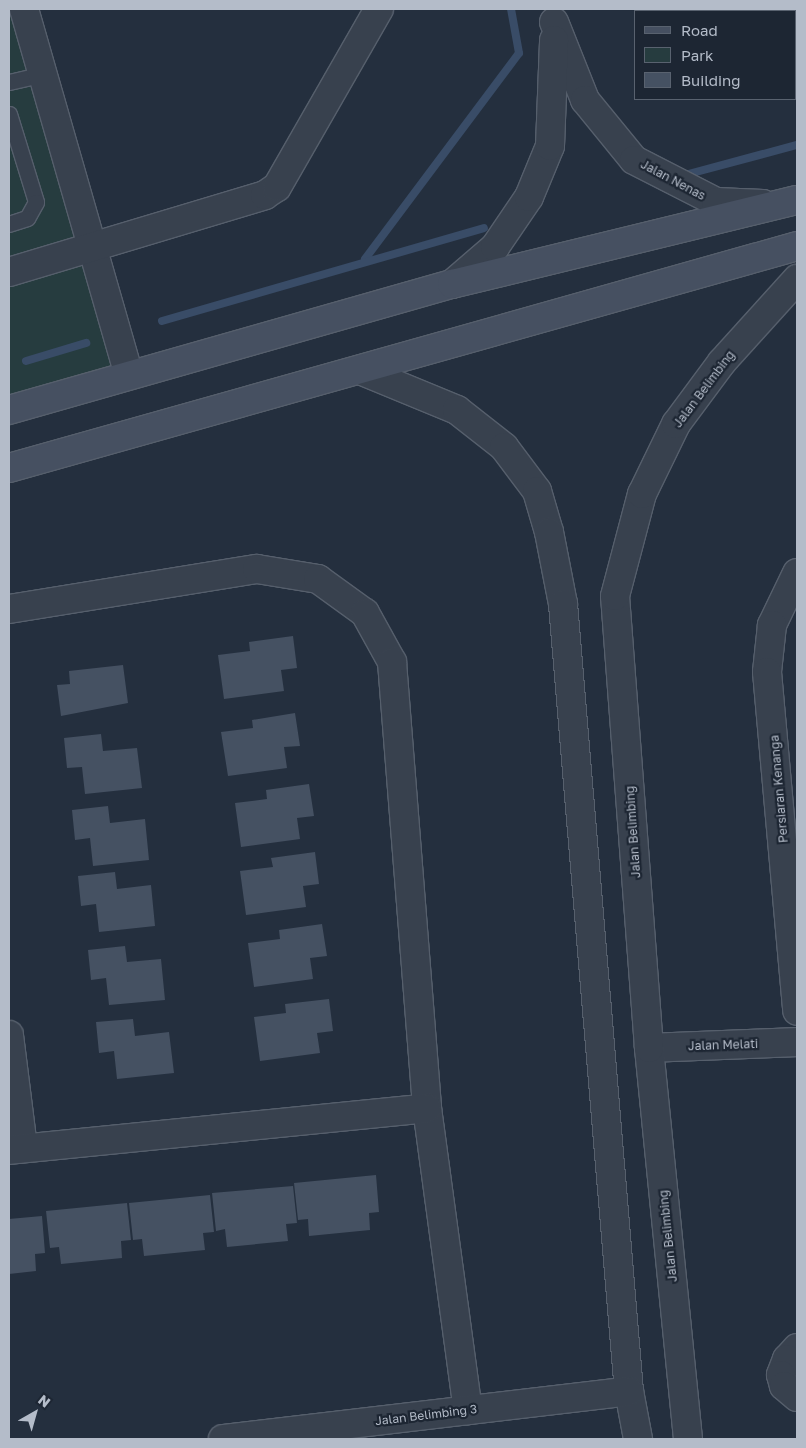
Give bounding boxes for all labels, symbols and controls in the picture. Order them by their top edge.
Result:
legend [634,10,796,100]
text: Road [681,21,718,39]
text: Park [681,46,713,64]
text: Building [681,71,741,89]
street label: Jalan Nenas [638,157,708,203]
street label: Jalan Belimbing [670,348,738,430]
street label: Persiaran Kenanga [767,735,791,843]
street label: Jalan Belimbing [623,785,643,879]
street label: Jalan Melati [688,1037,758,1053]
street label: Jalan Belimbing [656,1189,680,1283]
north arrow [10,1388,60,1438]
text: N [35,1391,54,1411]
street label: Jalan Belimbing 3 [374,1402,478,1428]

